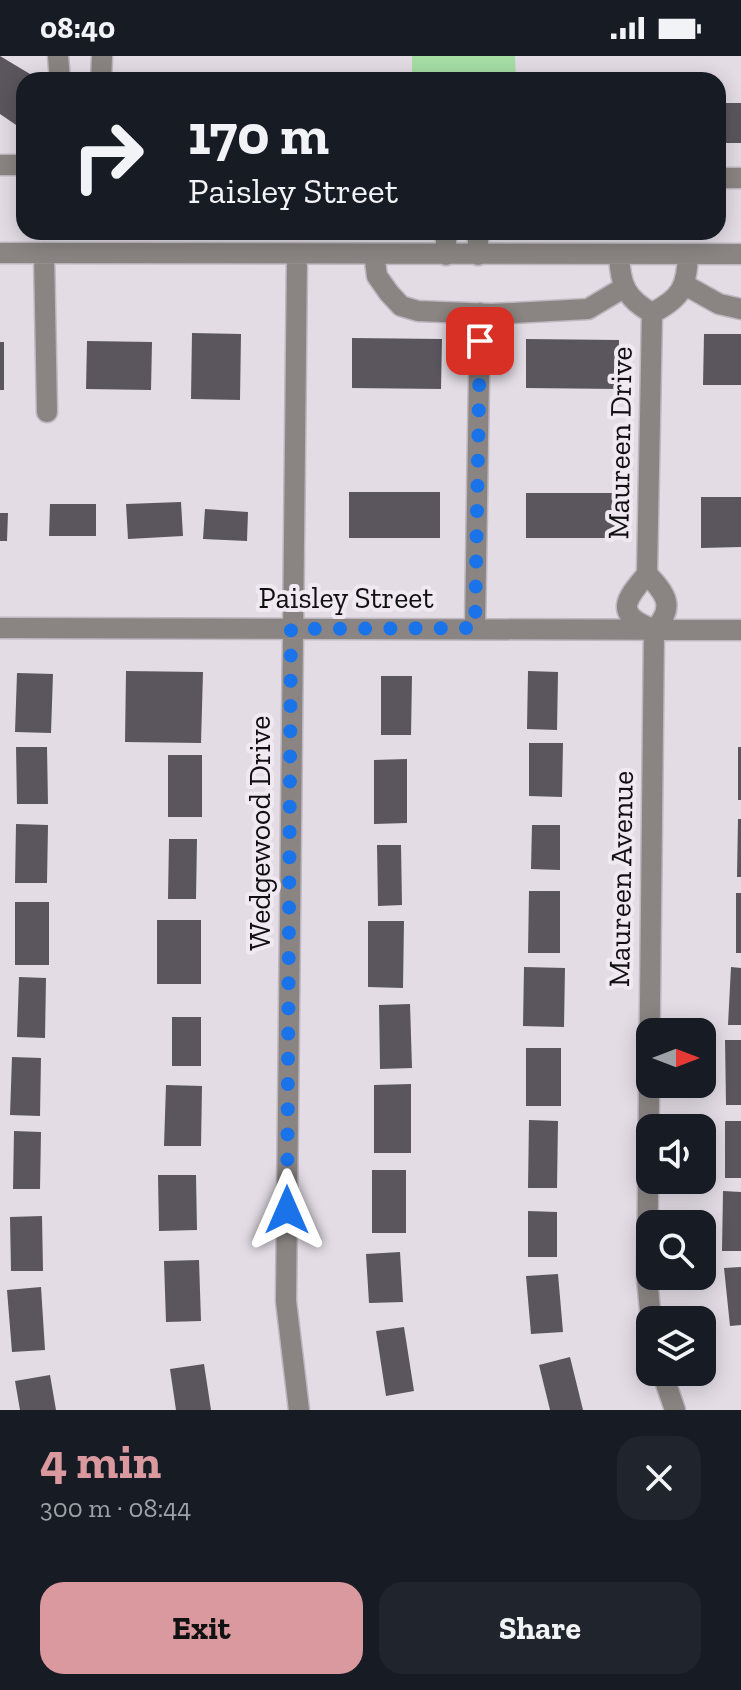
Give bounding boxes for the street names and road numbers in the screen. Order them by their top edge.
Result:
street label: Maureen Drive [600,346,640,540]
street label: Paisley Street [258,580,434,616]
street label: Wedgewood Drive [242,716,278,950]
street label: Maureen Avenue [601,770,641,988]

